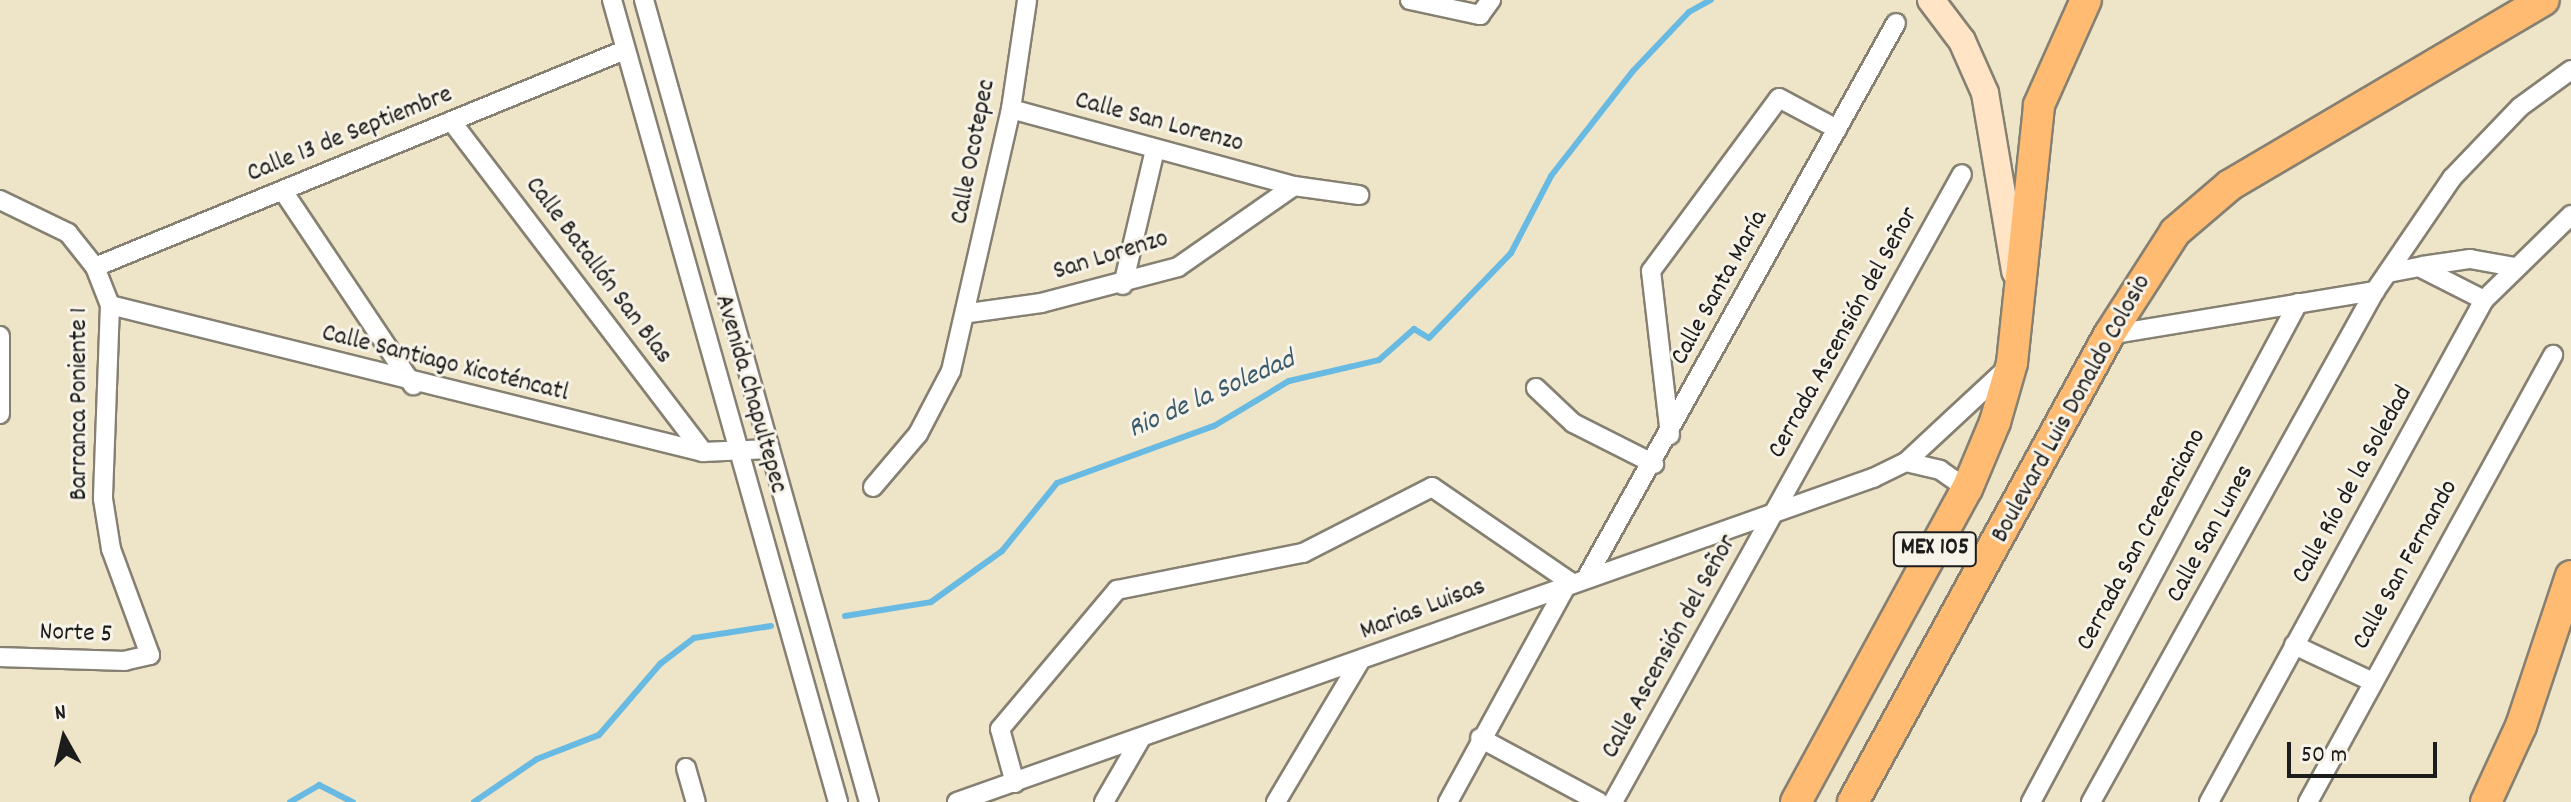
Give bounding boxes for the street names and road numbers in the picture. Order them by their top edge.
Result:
street label: Calle Ocotepec [945,77,1003,227]
street label: Calle 13 de Septiembre [243,80,457,190]
street label: Calle San Lorenzo [1071,86,1247,160]
street label: Calle Batallón San Blas [517,171,679,371]
street label: Cerrada Ascensión del Señor [1762,202,1926,464]
street label: Calle Santa María [1665,205,1775,371]
street label: San Lorenzo [1050,224,1172,288]
street label: Boulevard Luis Donaldo Colosio [1985,270,2159,548]
street label: Avenida Chapultepec [707,291,793,497]
street label: Barranca Poniente 1 [64,308,96,500]
street label: Calle Santiago Xicoténcatl [318,318,572,410]
street label: Calle Río de la Soledad [2286,381,2420,589]
street label: Cerrada San Crecenciano [2070,424,2214,656]
street label: Calle San Lunes [2160,460,2262,608]
street label: Calle San Fernando [2347,475,2465,655]
road number: MEX 105 [1891,529,1979,569]
street label: Calle Ascensión del Señor [1596,530,1744,764]
street label: Marias Luisas [1356,572,1490,648]
street label: Norte 5 [39,617,113,651]

